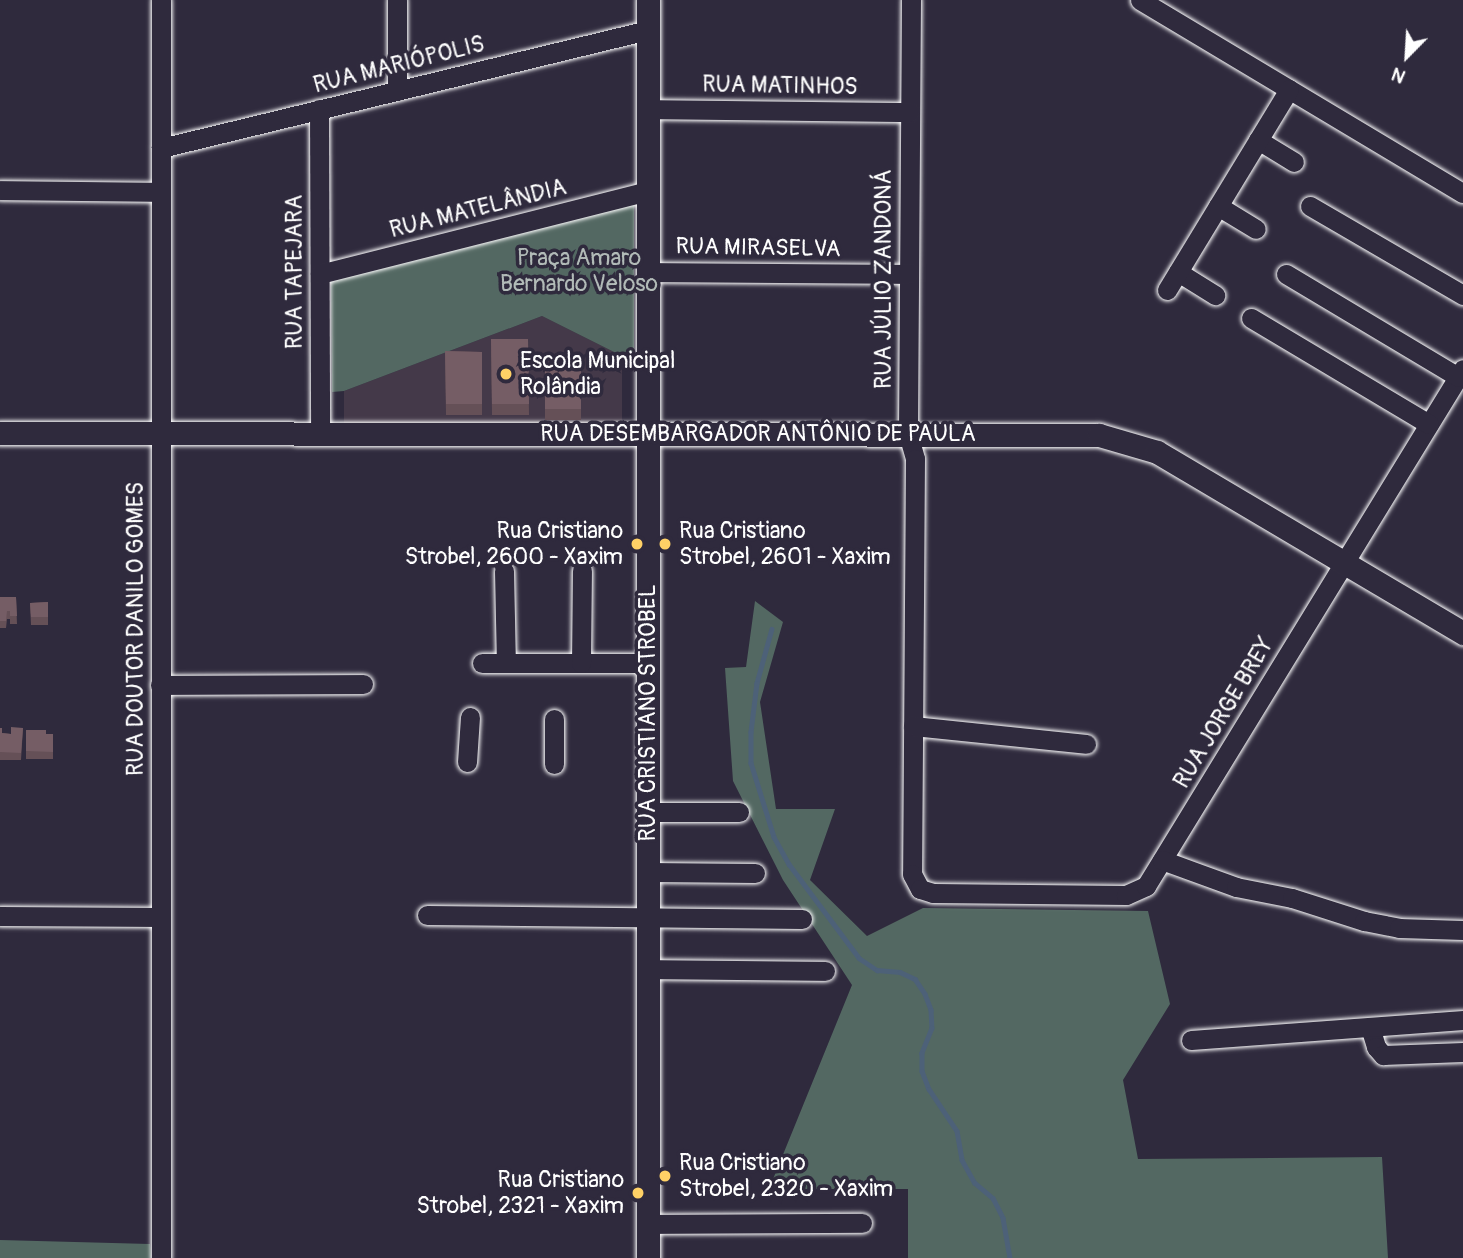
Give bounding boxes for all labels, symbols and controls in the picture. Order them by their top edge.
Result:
north arrow [1372,21,1442,91]
street label: RUA MARIÓPOLIS [311,30,487,100]
text: N [1388,62,1409,89]
street label: RUA MATINHOS [702,71,858,101]
street label: RUA JÚLIO ZANDONÁ [870,169,898,389]
street label: RUA MATELÂNDIA [387,174,569,244]
street label: RUA TAPEJARA [281,195,309,349]
street label: RUA MIRASELVA [675,233,841,263]
park label: Praça Amaro Bernardo Veloso [500,244,658,298]
place label: Escola Municipal Rolândia [520,347,675,401]
marker: Escola Municipal Rolândia [498,366,514,382]
street label: RUA DESEMBARGADOR ANTÔNIO DE PAULA [540,420,976,448]
street label: RUA DOUTOR DANILO GOMES [122,482,150,776]
place label: Rua Cristiano Strobel, 2600 - Xaxim [405,517,623,571]
place label: Rua Cristiano Strobel, 2601 - Xaxim [679,517,891,571]
marker: Rua Cristiano Strobel, 2600 - Xaxim [629,536,645,552]
marker: Rua Cristiano Strobel, 2601 - Xaxim [657,536,673,552]
street label: RUA CRISTIANO STROBEL [634,584,662,842]
street label: RUA JORGE BREY [1168,632,1280,794]
place label: Rua Cristiano Strobel, 2320 - Xaxim [679,1149,893,1203]
place label: Rua Cristiano Strobel, 2321 - Xaxim [416,1166,624,1220]
marker: Rua Cristiano Strobel, 2320 - Xaxim [657,1168,673,1184]
marker: Rua Cristiano Strobel, 2321 - Xaxim [630,1185,646,1201]

